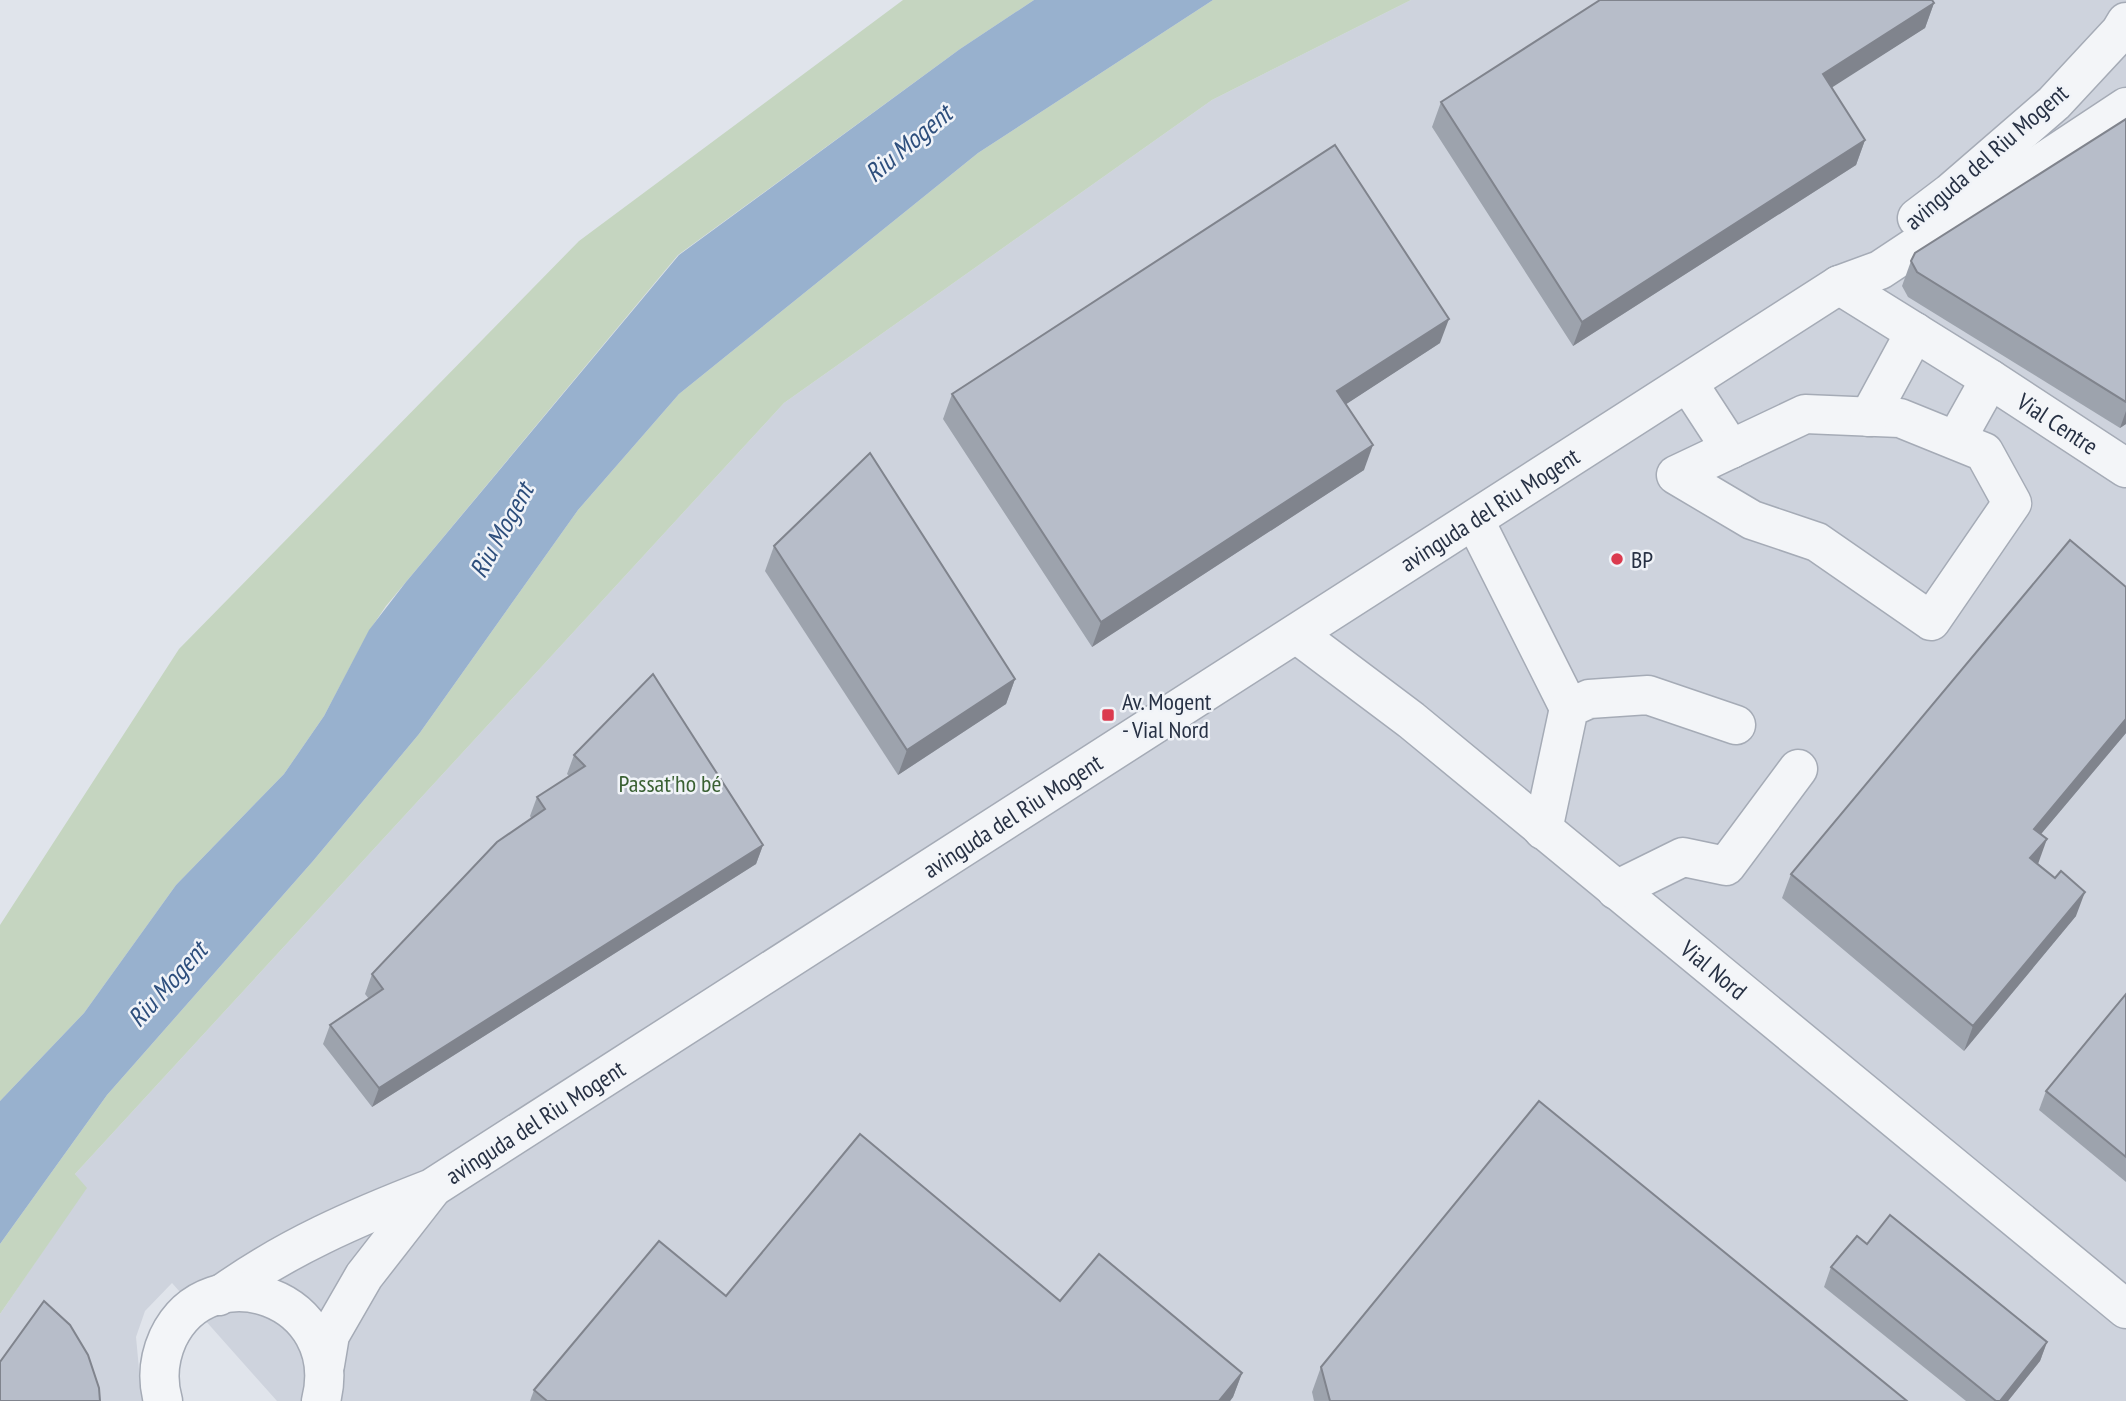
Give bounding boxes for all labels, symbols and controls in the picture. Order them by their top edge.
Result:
street label: avinguda del Riu Mogent [1898,77,2075,237]
water label: Riu Mogent [858,95,960,189]
street label: Vial Centre [2011,385,2104,461]
street label: avinguda del Riu Mogent [1394,440,1585,578]
water label: Riu Mogent [462,474,542,583]
place label: BP [1631,544,1653,575]
marker: BP [1609,551,1625,567]
place label: Av. Mogent - Vial Nord [1122,686,1212,745]
marker: Av. Mogent - Vial Nord [1100,707,1116,723]
street label: avinguda del Riu Mogent [917,746,1108,885]
park label: Passat'ho bé [619,768,721,799]
water label: Riu Mogent [120,932,216,1033]
street label: Vial Nord [1674,933,1754,1006]
street label: avinguda del Riu Mogent [440,1053,631,1191]

